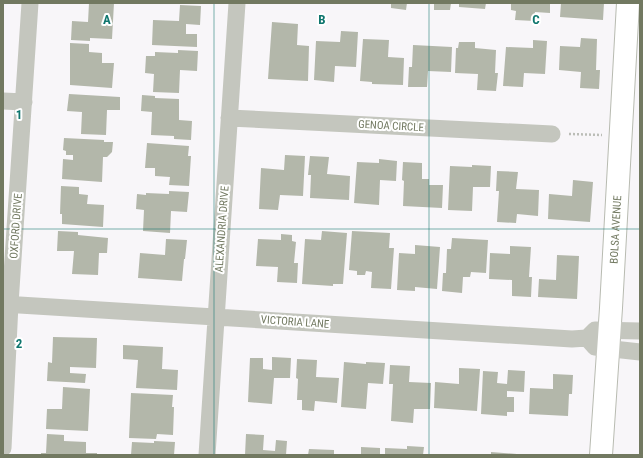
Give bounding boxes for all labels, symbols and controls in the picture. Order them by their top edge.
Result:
text: A [103,12,111,27]
text: B [318,12,326,27]
text: C [532,12,540,27]
text: 1 [16,107,22,122]
street label: GENOA CIRCLE [358,118,425,134]
street label: ALEXANDRIA DRIVE [212,185,232,273]
street label: OXFORD DRIVE [7,192,25,259]
street label: BOLSA AVENUE [607,194,624,264]
street label: VICTORIA LANE [260,313,330,331]
text: 2 [16,336,23,351]

